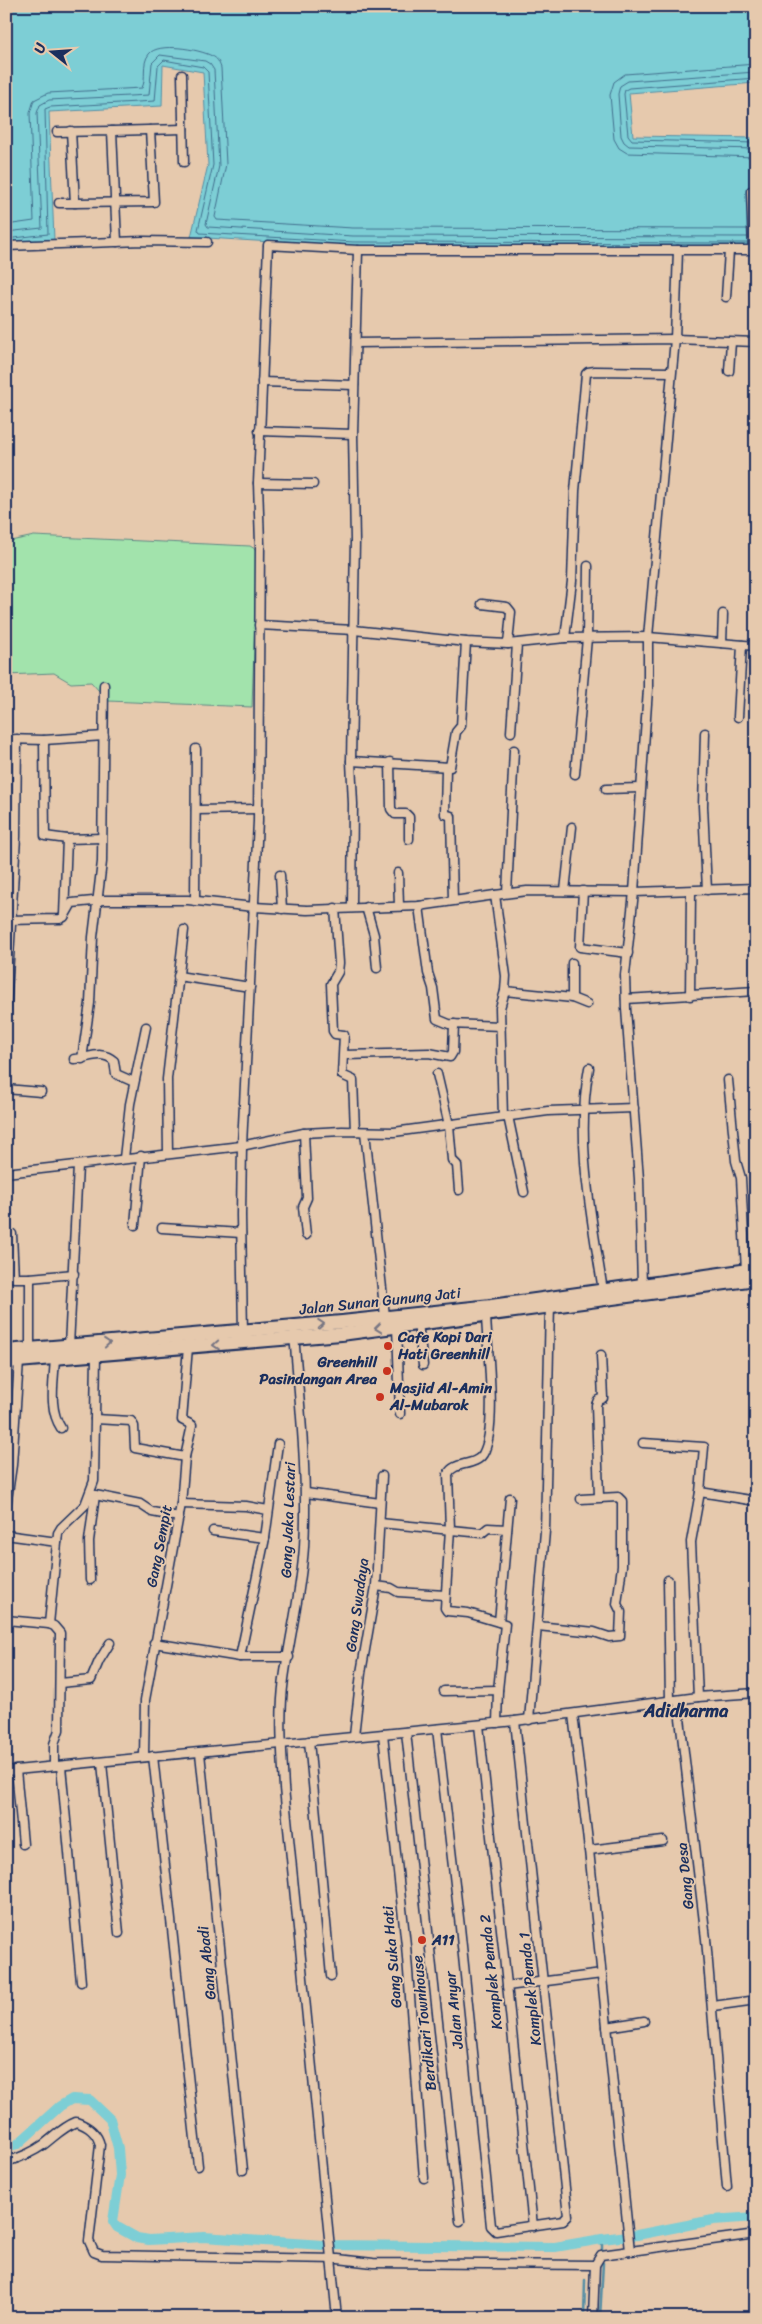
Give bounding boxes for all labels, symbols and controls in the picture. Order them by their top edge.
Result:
north arrow [28,28,78,78]
text: U [27,40,54,56]
street label: Jalan Sunan Gunung Jati [297,1280,463,1322]
one-way arrow [318,1319,326,1330]
one-way arrow [373,1322,381,1333]
place label: Cafe Kopi Dari Hati Greenhill [397,1324,492,1367]
one-way arrow [103,1338,111,1349]
one-way arrow [212,1339,220,1350]
marker: Cafe Kopi Dari Hati Greenhill [382,1340,394,1352]
place label: Greenhill Pasindangan Area [259,1349,378,1392]
marker: Greenhill Pasindangan Area [381,1365,393,1377]
place label: Masjid Al-Amin Al-Mubarok [389,1375,493,1418]
marker: Masjid Al-Amin Al-Mubarok [374,1391,386,1403]
street label: Gang Jaka Lestari [273,1461,303,1579]
street label: Gang Sempit [138,1502,180,1590]
street label: Gang Swadaya [338,1556,377,1654]
district label: Adidharma [643,1695,729,1727]
street label: Gang Desa [669,1841,701,1911]
street label: Gang Suka Hati [375,1904,409,2009]
street label: Komplek Pemda 2 [472,1913,510,2031]
street label: Gang Abadi [190,1924,224,2001]
place label: A11 [431,1927,455,1953]
street label: Komplek Pemda 1 [511,1931,549,2047]
marker: A11 [416,1934,428,1946]
street label: Berdikari Townhouse [404,1954,444,2092]
street label: Jalan Anyar [437,1969,471,2051]

